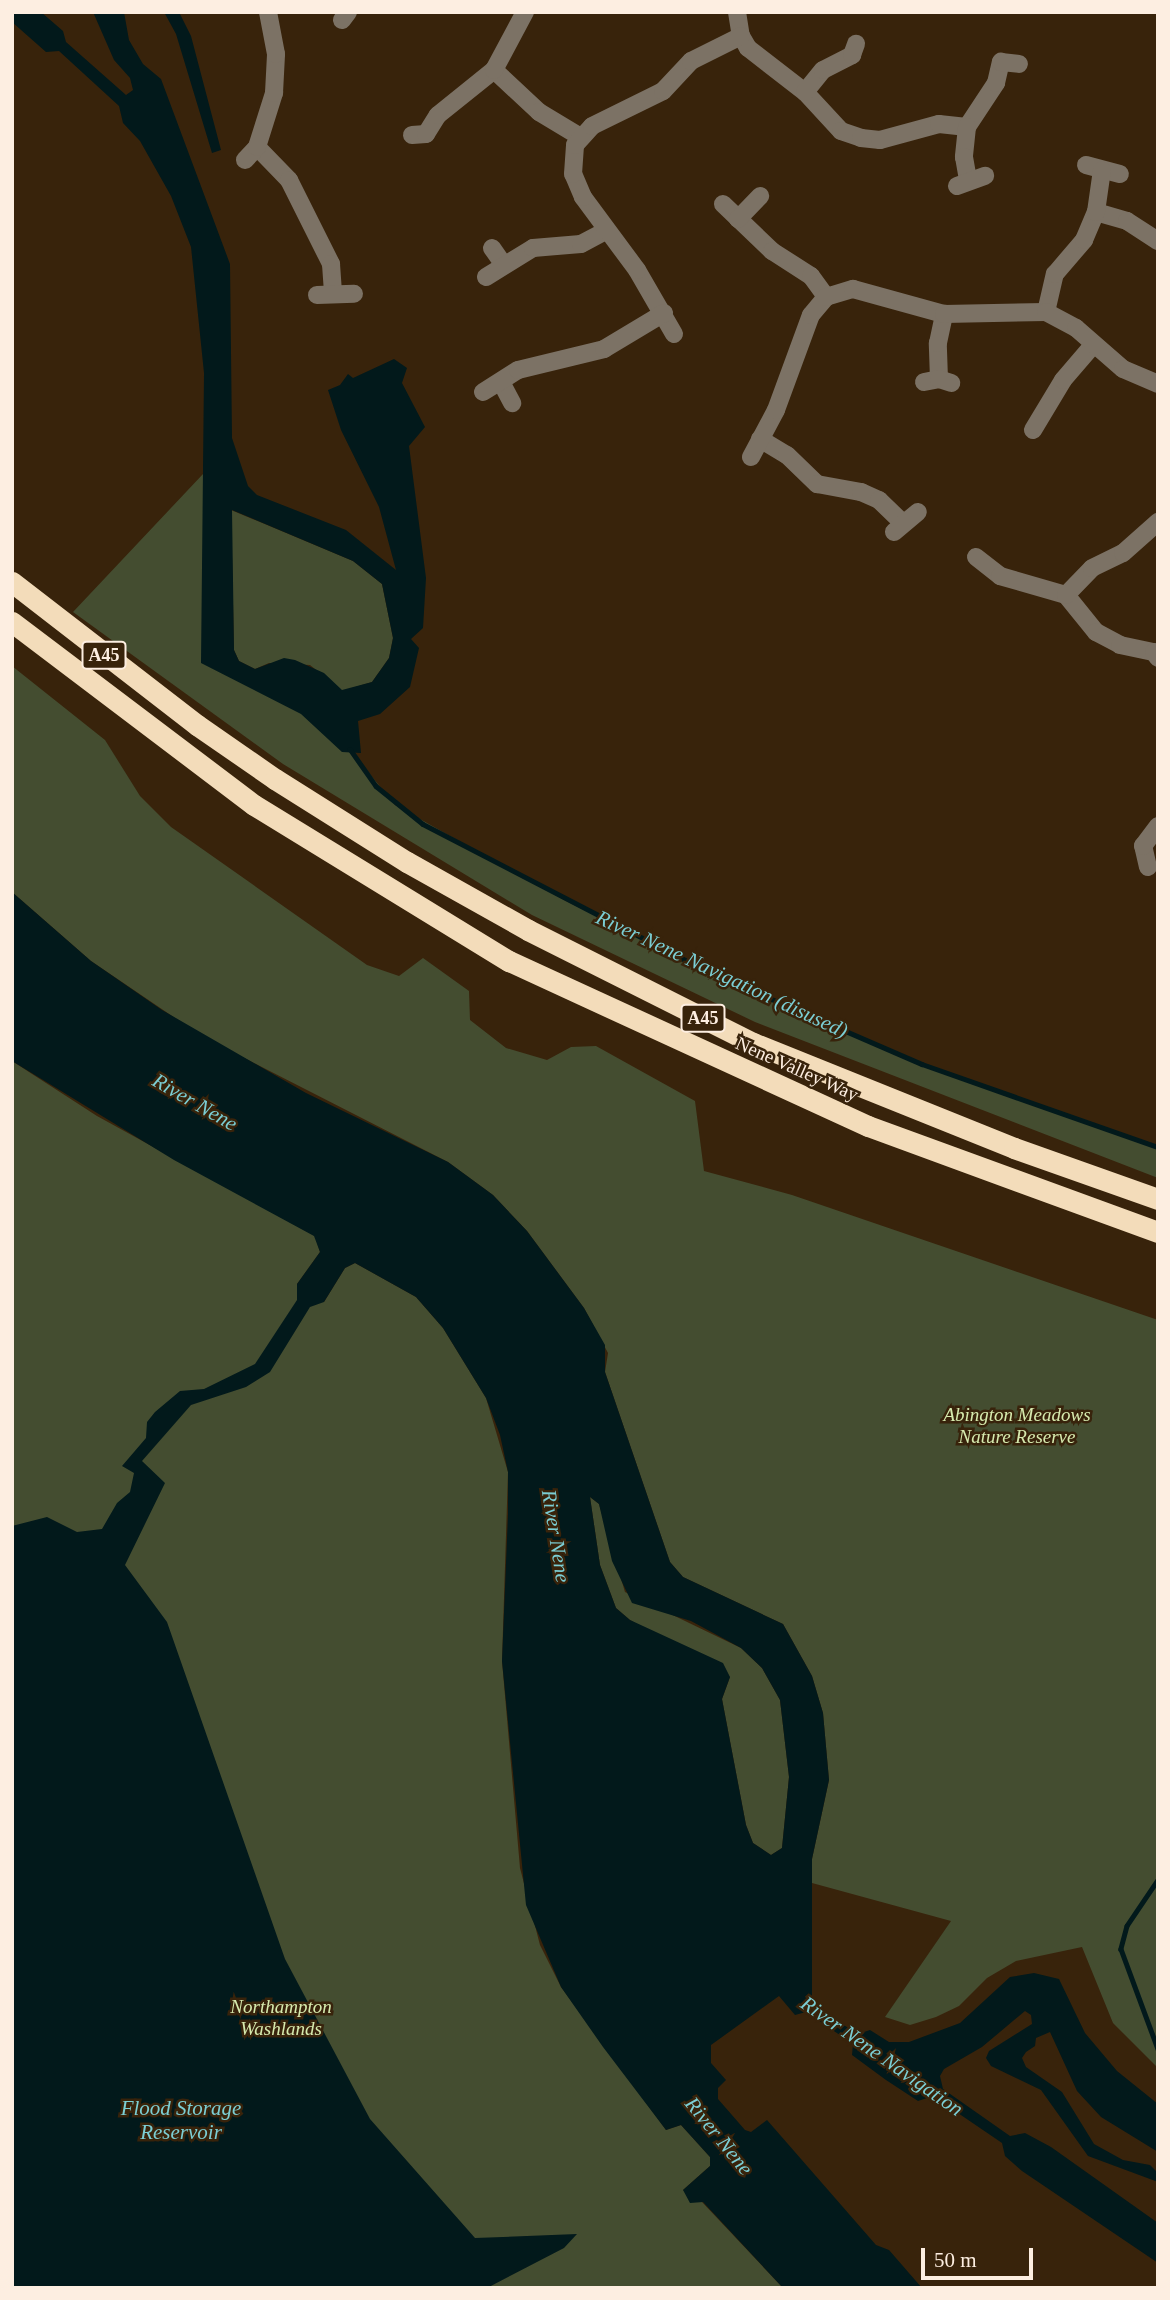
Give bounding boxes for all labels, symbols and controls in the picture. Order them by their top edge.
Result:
road number: A45 [81,640,127,670]
water label: River Nene Navigation (disused) [592,905,852,1043]
road number: A45 [680,1003,726,1032]
street label: Nene Valley Way [732,1032,862,1106]
water label: River Nene [148,1068,242,1136]
park label: Abington Meadows Nature Reserve [943,1404,1091,1448]
water label: River Nene [536,1488,576,1584]
water label: River Nene Navigation [796,1990,968,2122]
park label: Northampton Washlands [230,1996,332,2040]
water label: River Nene [680,2092,758,2180]
water label: Flood Storage Reservoir [121,2095,241,2145]
scale bar [925,2234,1037,2278]
text: 50 m [934,2248,977,2272]

